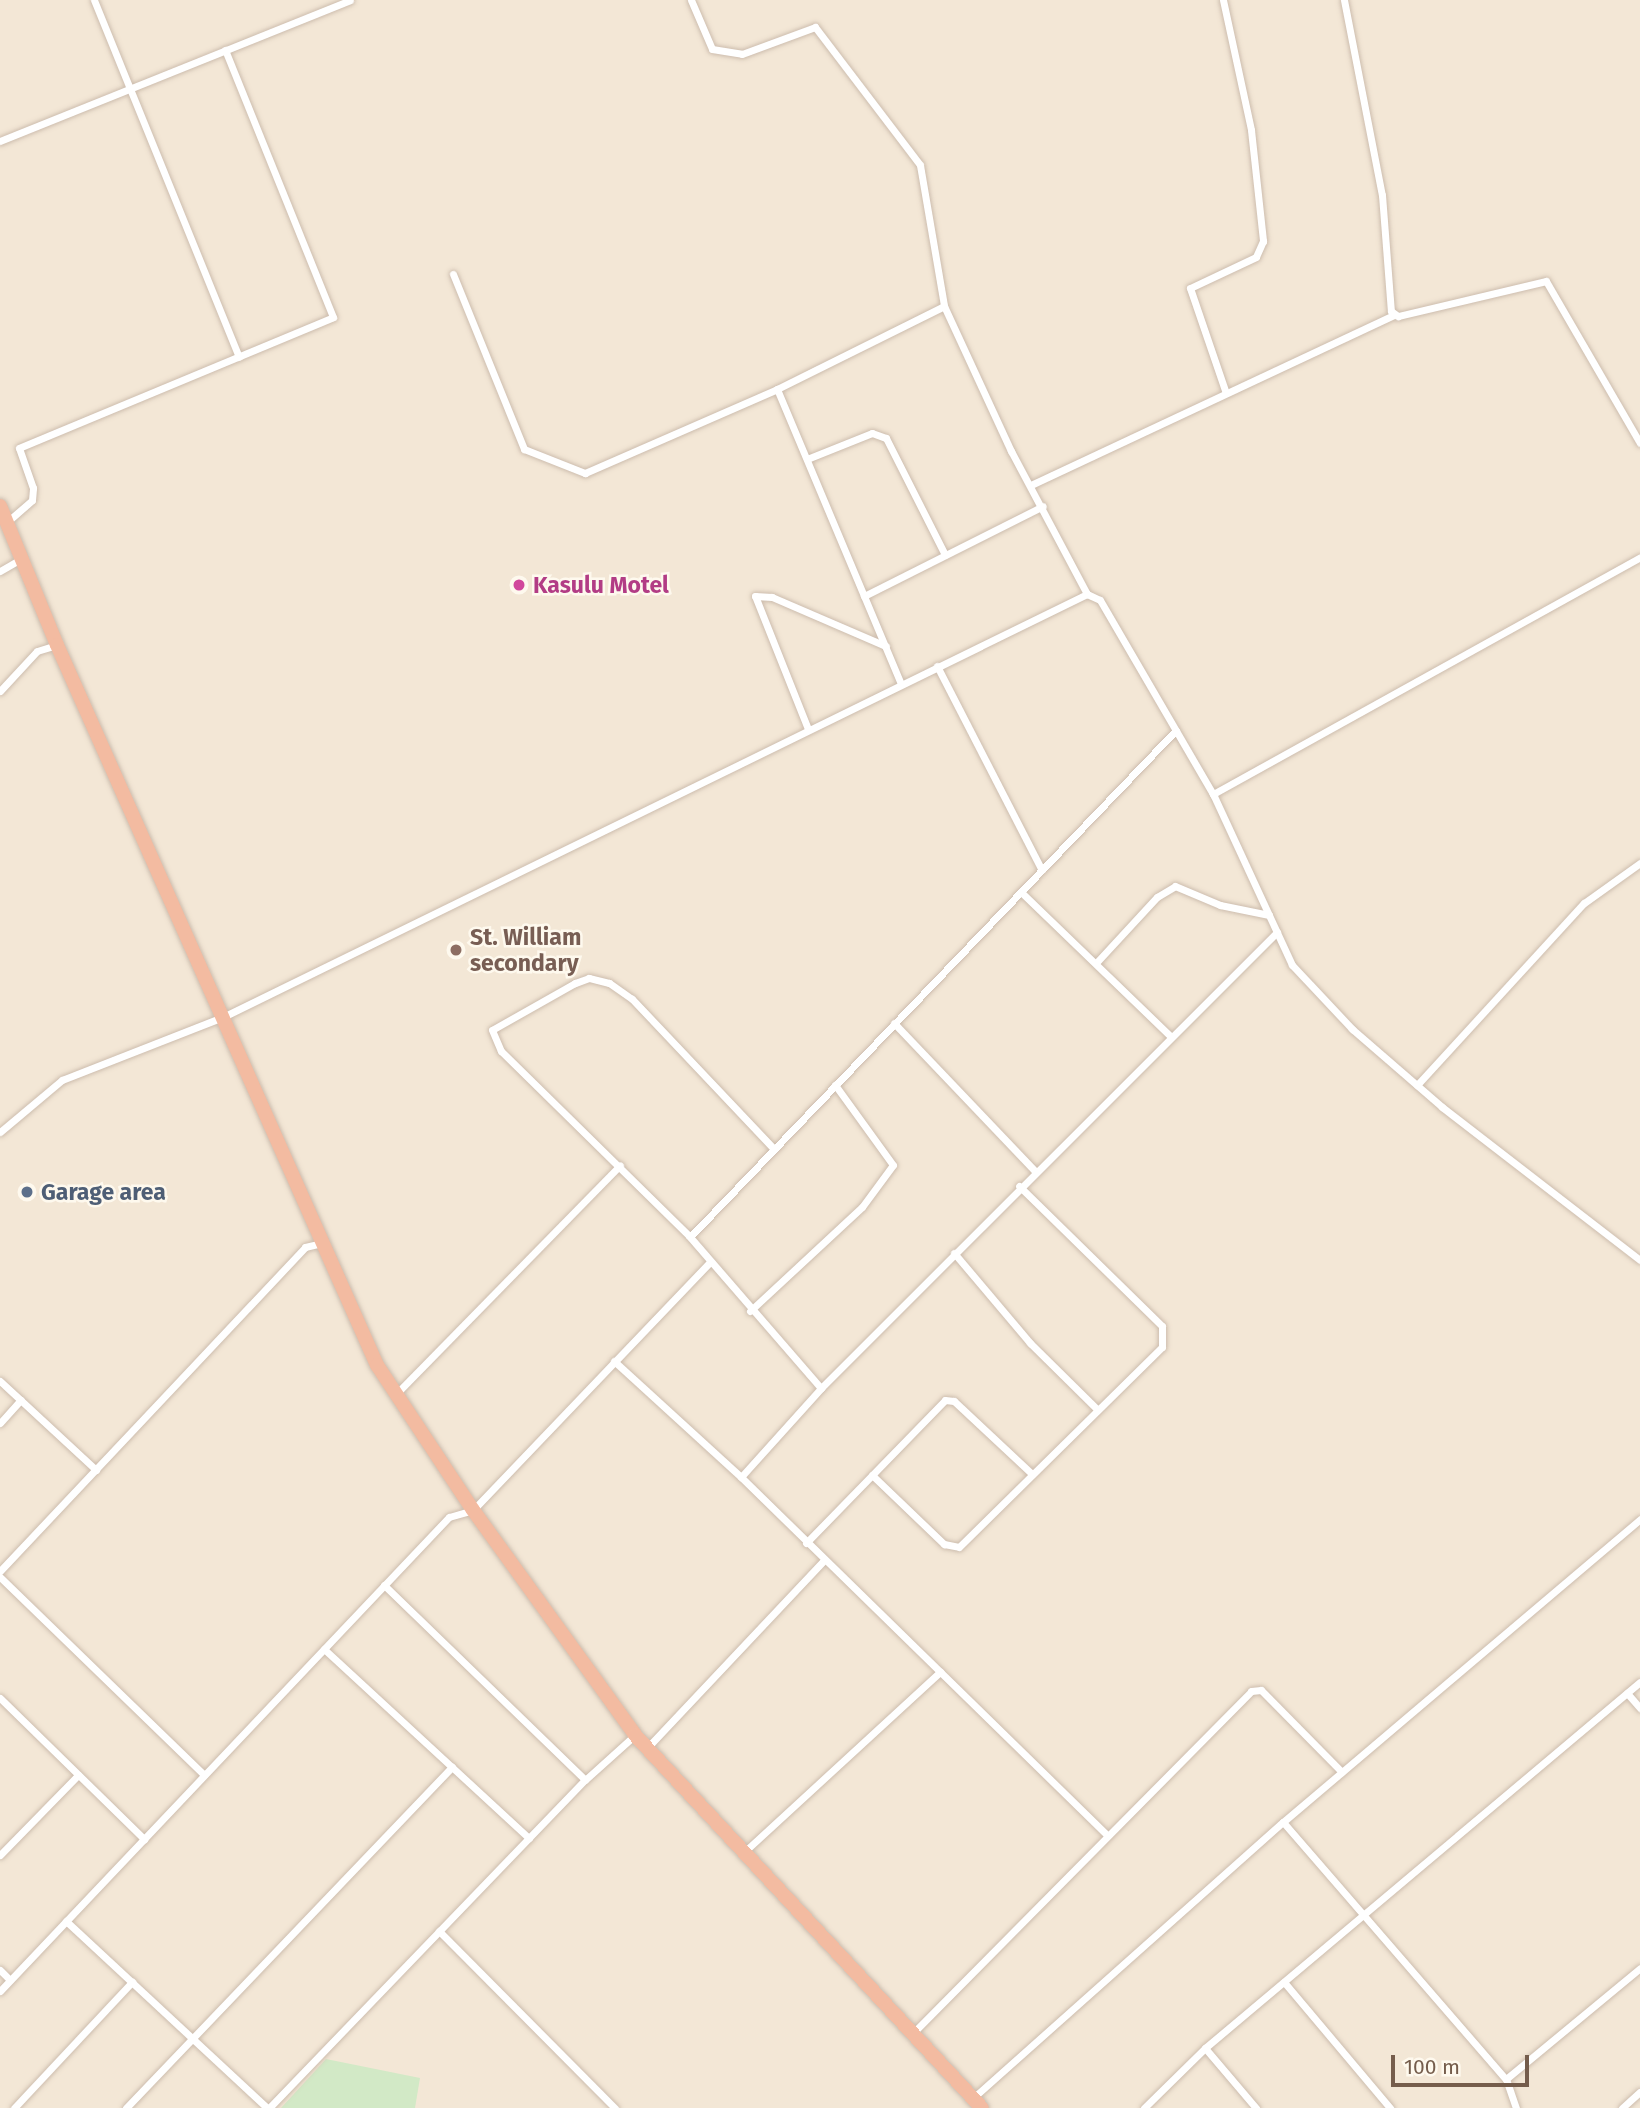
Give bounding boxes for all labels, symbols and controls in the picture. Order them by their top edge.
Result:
place label: Kasulu Motel [533,571,669,599]
marker: Kasulu Motel [511,577,527,593]
place label: St. William secondary [470,923,581,977]
marker: St. William secondary [448,942,464,958]
place label: Garage area [41,1178,166,1206]
marker: Garage area [19,1184,35,1200]
scale bar [1395,2042,1533,2086]
text: 100 m [1404,2054,1460,2080]

